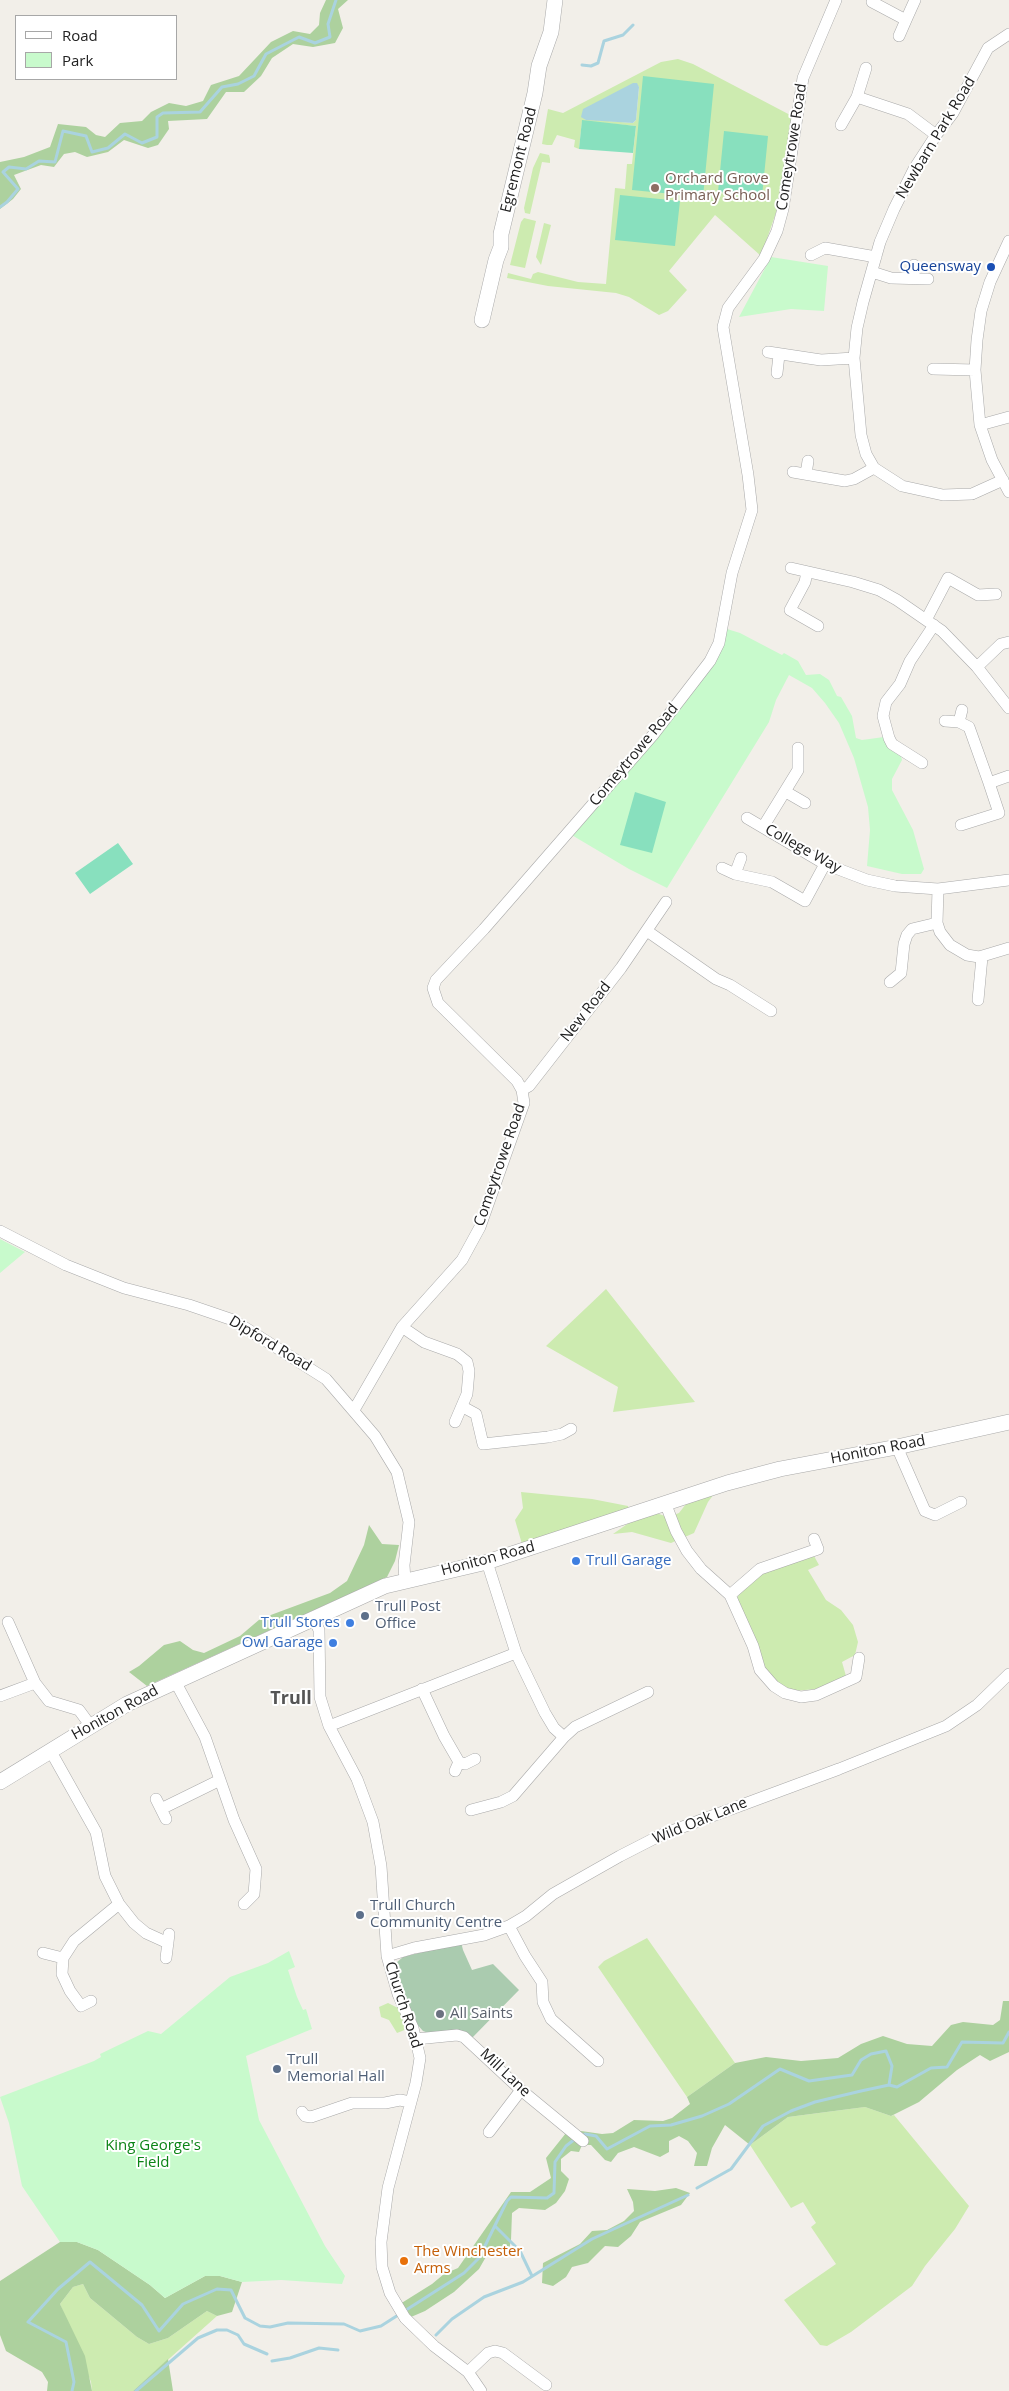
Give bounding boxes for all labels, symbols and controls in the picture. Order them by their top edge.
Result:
legend [15,15,178,80]
text: Road [62,25,98,45]
text: Park [62,50,93,70]
street label: Newbarn Park Road [892,74,980,202]
street label: Comeytrowe Road [773,82,811,212]
street label: Egremont Road [497,105,541,215]
place label: Orchard Grove Primary School [665,170,770,205]
marker: Orchard Grove Primary School [649,182,661,194]
place label: Queensway [899,258,981,276]
marker: Queensway [985,261,997,273]
street label: Comeytrowe Road [586,700,682,810]
street label: College Way [762,821,844,877]
street label: New Road [557,978,615,1046]
street label: Comeytrowe Road [471,1101,529,1229]
street label: Dipford Road [226,1312,314,1376]
street label: Honiton Road [829,1432,927,1468]
street label: Honiton Road [439,1538,537,1580]
place label: Trull Garage [586,1552,671,1570]
marker: Trull Garage [570,1555,582,1567]
place label: Trull Post Office [375,1598,441,1633]
marker: Trull Post Office [359,1610,371,1622]
place label: Trull Stores [261,1614,340,1632]
marker: Trull Stores [344,1617,356,1629]
place label: Owl Garage [242,1634,323,1652]
marker: Owl Garage [327,1637,339,1649]
street label: Honiton Road [69,1682,161,1744]
district label: Trull [270,1688,312,1710]
street label: Wild Oak Lane [650,1794,750,1848]
place label: Trull Church Community Centre [370,1897,502,1932]
marker: Trull Church Community Centre [354,1909,366,1921]
street label: Church Road [381,1959,425,2051]
place label: All Saints [450,2005,513,2023]
marker: All Saints [434,2008,446,2020]
street label: Mill Lane [476,2045,534,2101]
place label: Trull Memorial Hall [287,2051,385,2086]
marker: Trull Memorial Hall [271,2063,283,2075]
park label: King George's Field [105,2137,201,2172]
place label: The Winchester Arms [414,2243,522,2278]
marker: The Winchester Arms [398,2255,410,2267]

